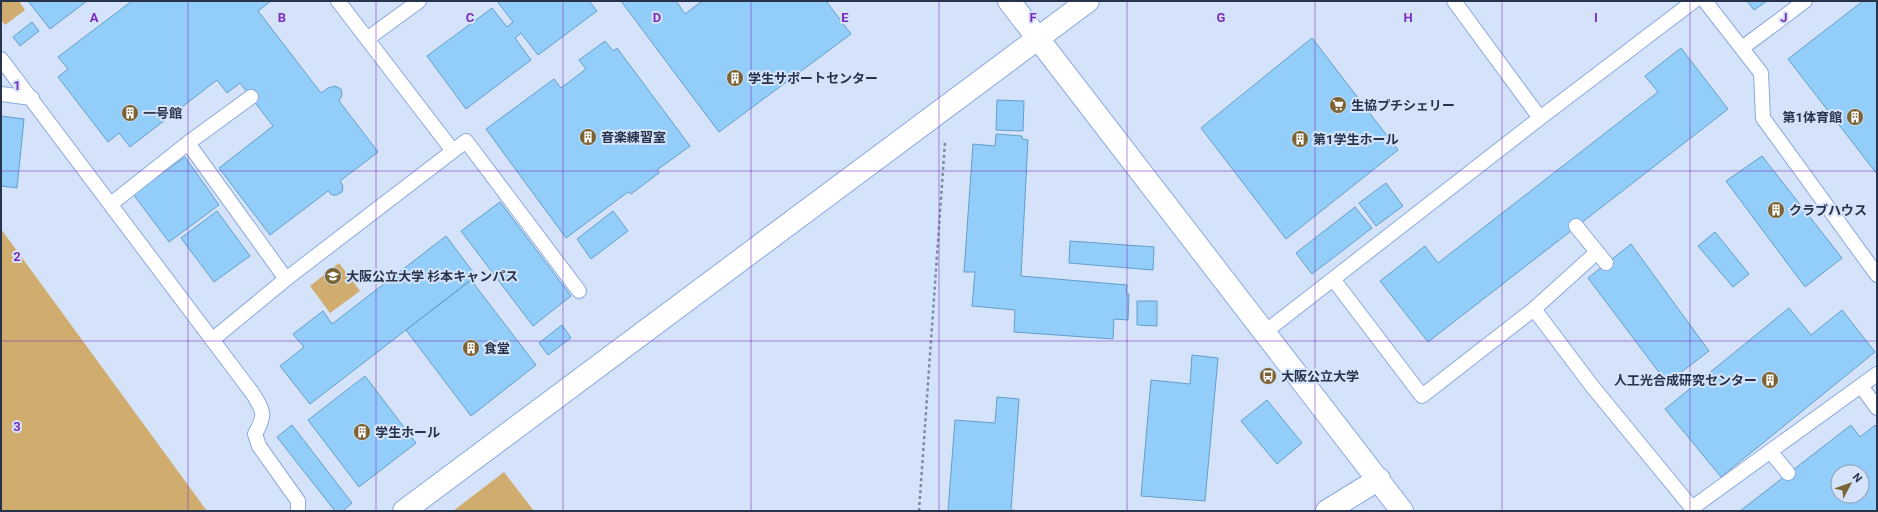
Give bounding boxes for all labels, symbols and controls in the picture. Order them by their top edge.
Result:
text: A [90,10,99,25]
text: B [278,10,286,25]
text: C [466,10,475,25]
text: D [653,10,661,25]
text: E [841,10,849,25]
text: F [1029,10,1037,25]
text: G [1217,10,1226,25]
text: H [1403,10,1413,25]
text: I [1594,10,1598,25]
text: J [1780,10,1788,25]
building icon: 学生サポートセンター [725,68,745,88]
place label: 学生サポートセンター [748,71,878,86]
text: 1 [13,78,21,93]
supermarket icon: 生協プチシェリー [1328,95,1348,115]
place label: 生協プチシェリー [1351,98,1455,113]
building icon: 一号館 [120,103,140,123]
place label: 一号館 [143,106,182,121]
building icon: 第1体育館 [1845,107,1865,127]
place label: 第1体育館 [1783,110,1842,125]
building icon: 音楽練習室 [578,127,598,147]
building icon: 第1学生ホール [1290,129,1310,149]
place label: 音楽練習室 [601,130,666,145]
place label: 第1学生ホール [1313,132,1398,147]
building icon: クラブハウス [1766,200,1786,220]
place label: クラブハウス [1789,203,1867,218]
text: 2 [13,249,21,264]
school or university icon: 大阪公立大学 杉本キャンパス [323,266,343,286]
place label: 大阪公立大学 杉本キャンパス [346,269,518,284]
building icon: 食堂 [461,338,481,358]
place label: 食堂 [484,341,510,356]
bus stop icon: 大阪公立大学 [1258,366,1278,386]
place label: 大阪公立大学 [1281,369,1359,384]
building icon: 人工光合成研究センター [1760,370,1780,390]
place label: 人工光合成研究センター [1614,373,1757,388]
text: 3 [13,419,21,434]
building icon: 学生ホール [352,422,372,442]
place label: 学生ホール [375,425,440,440]
north arrow [1830,464,1870,504]
text: N [1850,471,1865,485]

